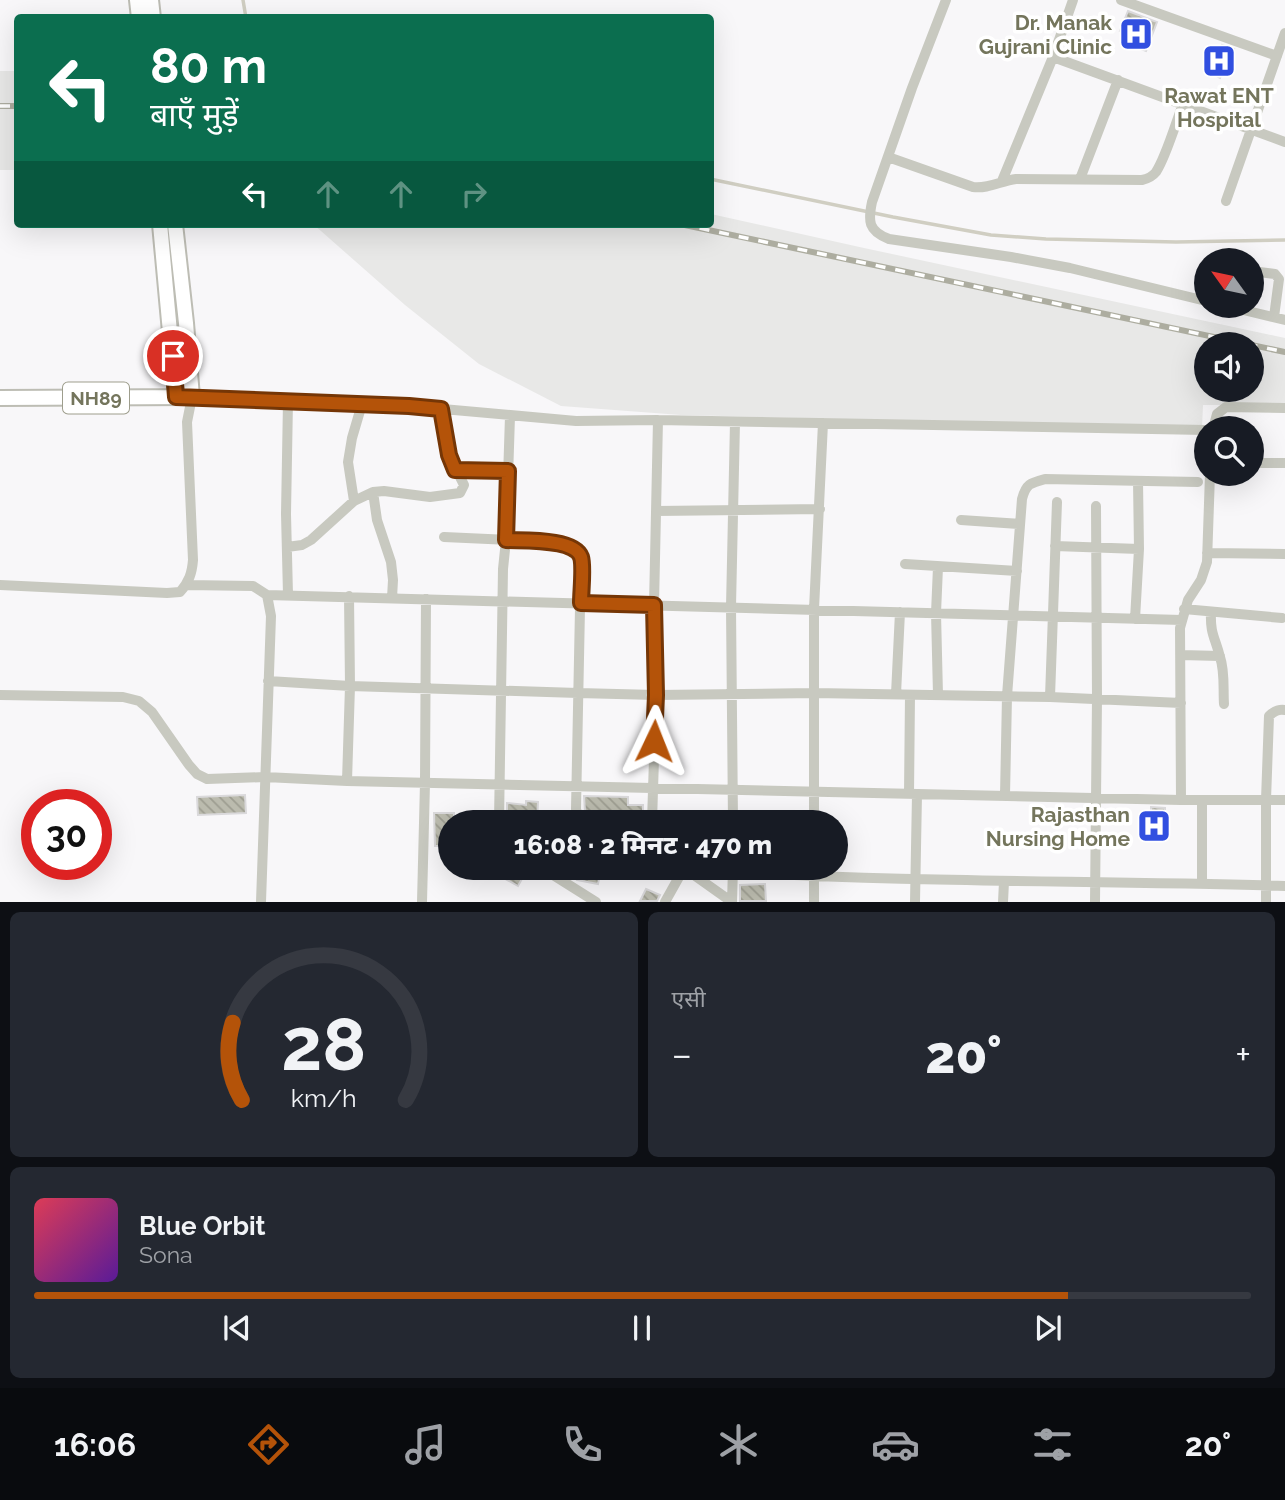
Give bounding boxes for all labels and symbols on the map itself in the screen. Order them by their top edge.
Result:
place label: Dr. Manak Gujrani Clinic [979,10,1112,59]
hospital icon: Dr. Manak Gujrani Clinic [1117,15,1155,53]
hospital icon: Rawat ENT Hospital [1200,42,1238,80]
place label: Rawat ENT Hospital [1164,83,1274,132]
north arrow [1194,248,1264,318]
pin [143,326,203,386]
road number: NH89 [63,382,129,414]
position arrow [617,704,691,778]
speed limit sign: 30 [21,789,112,880]
place label: Rajasthan Nursing Home [986,802,1130,851]
hospital icon: Rajasthan Nursing Home [1135,807,1173,845]

